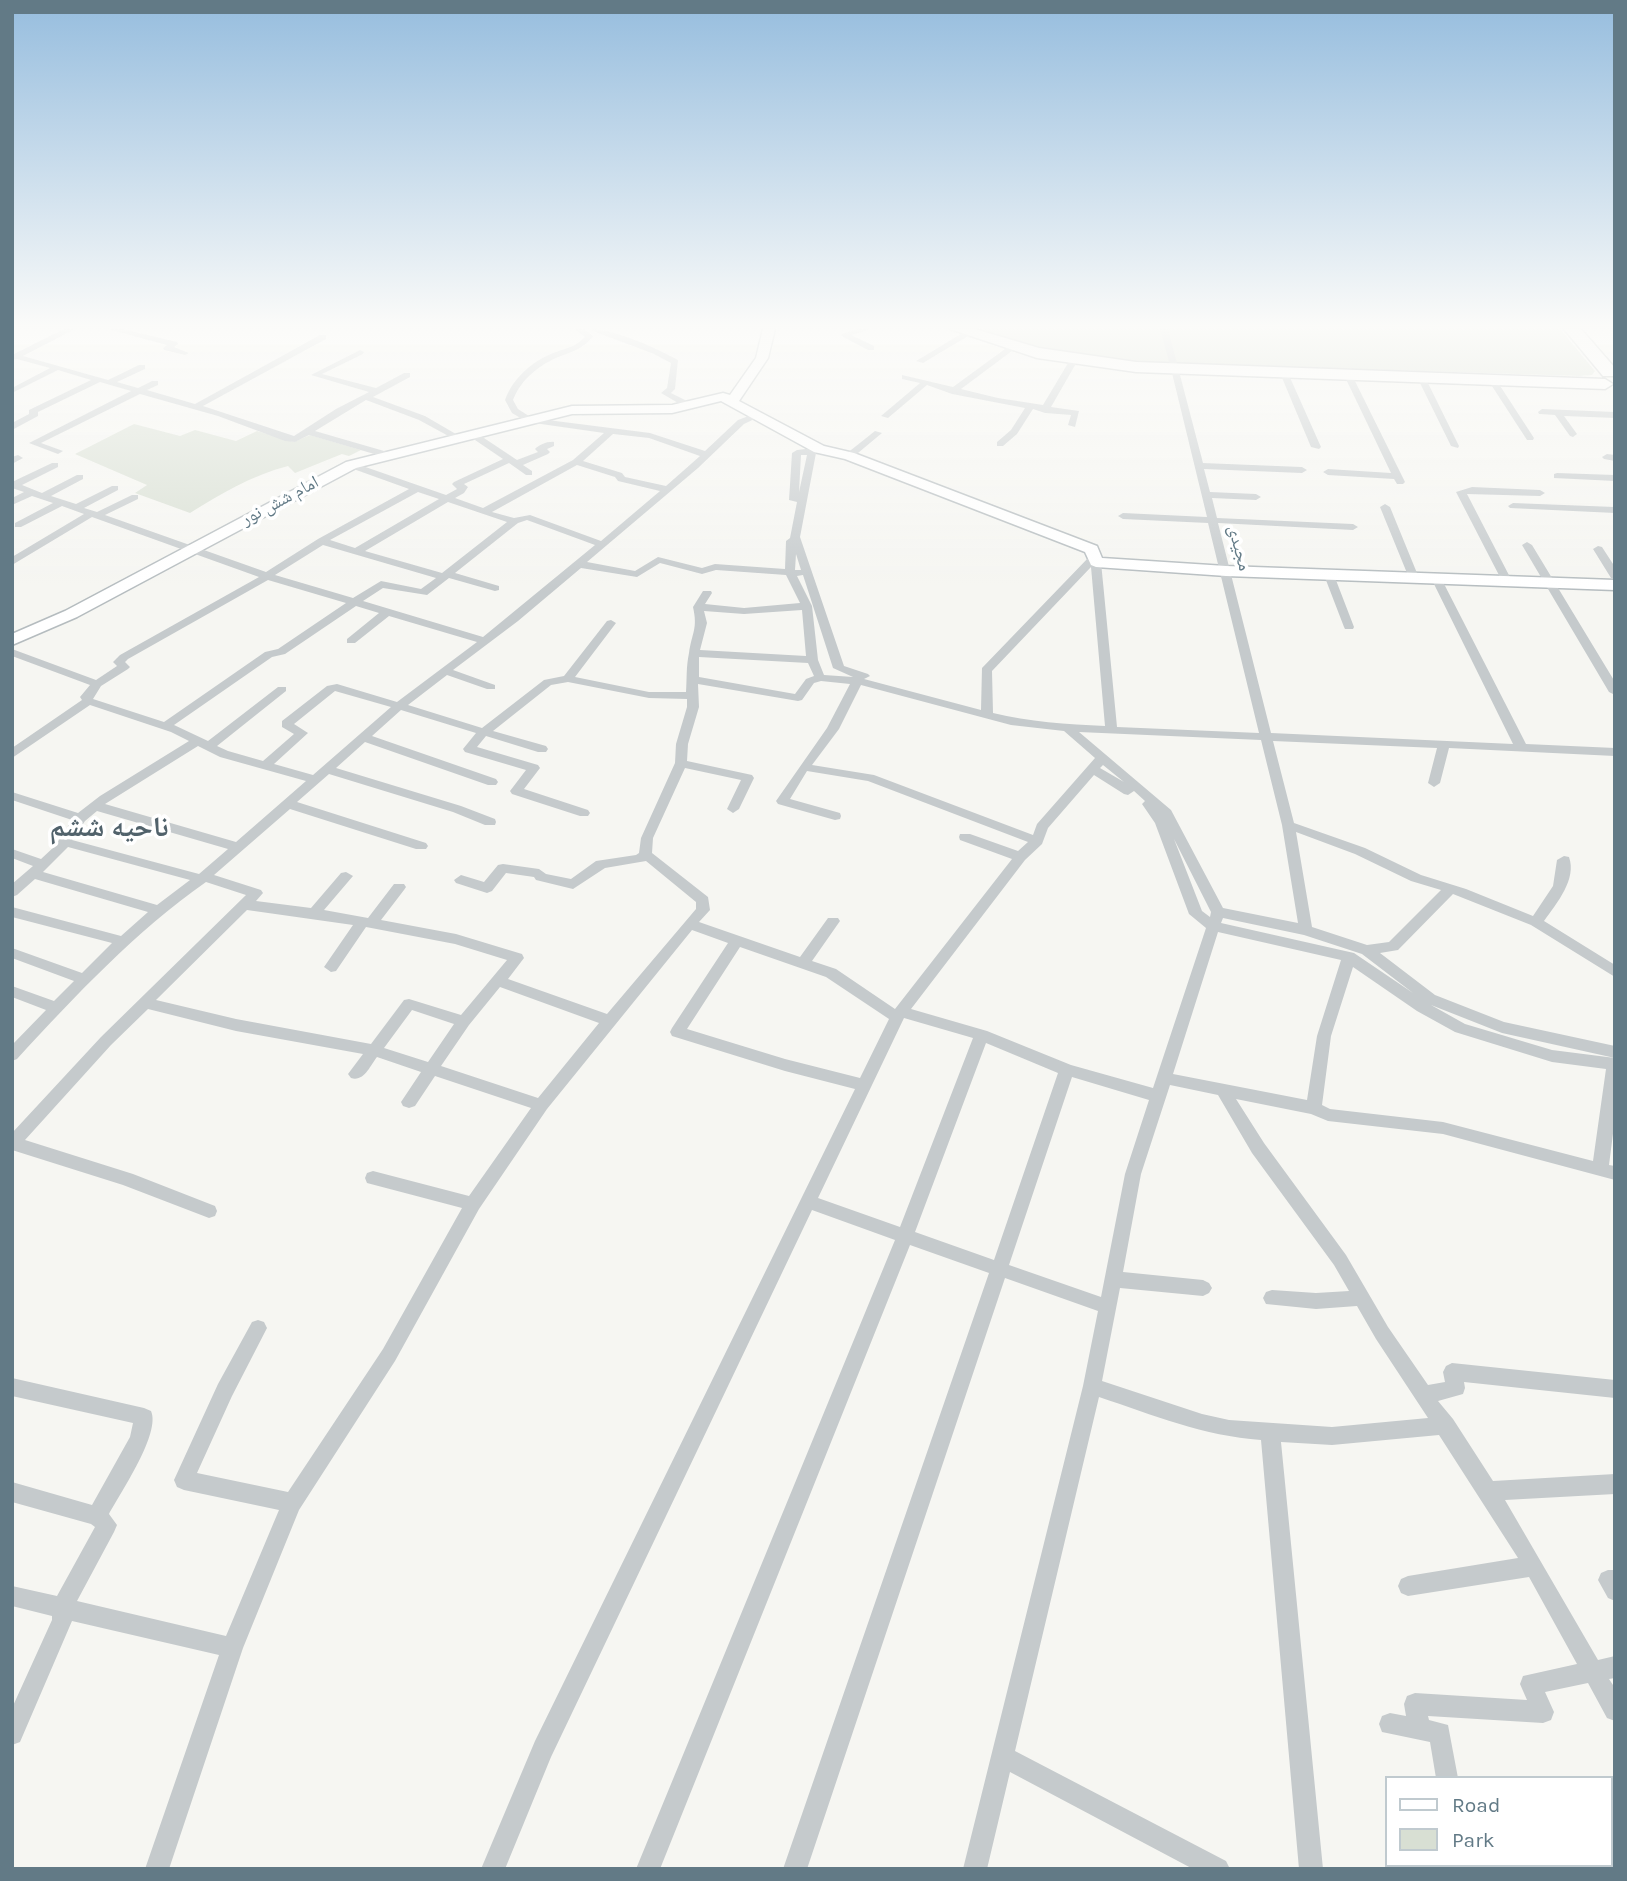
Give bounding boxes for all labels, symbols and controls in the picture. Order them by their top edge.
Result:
street label: امام شش نور [237,472,323,530]
street label: مجیدی [1223,523,1255,573]
district label: ناحیه ششم [50,811,168,845]
legend [1386,1776,1613,1867]
text: Road [1452,1793,1500,1817]
text: Park [1452,1828,1495,1852]

